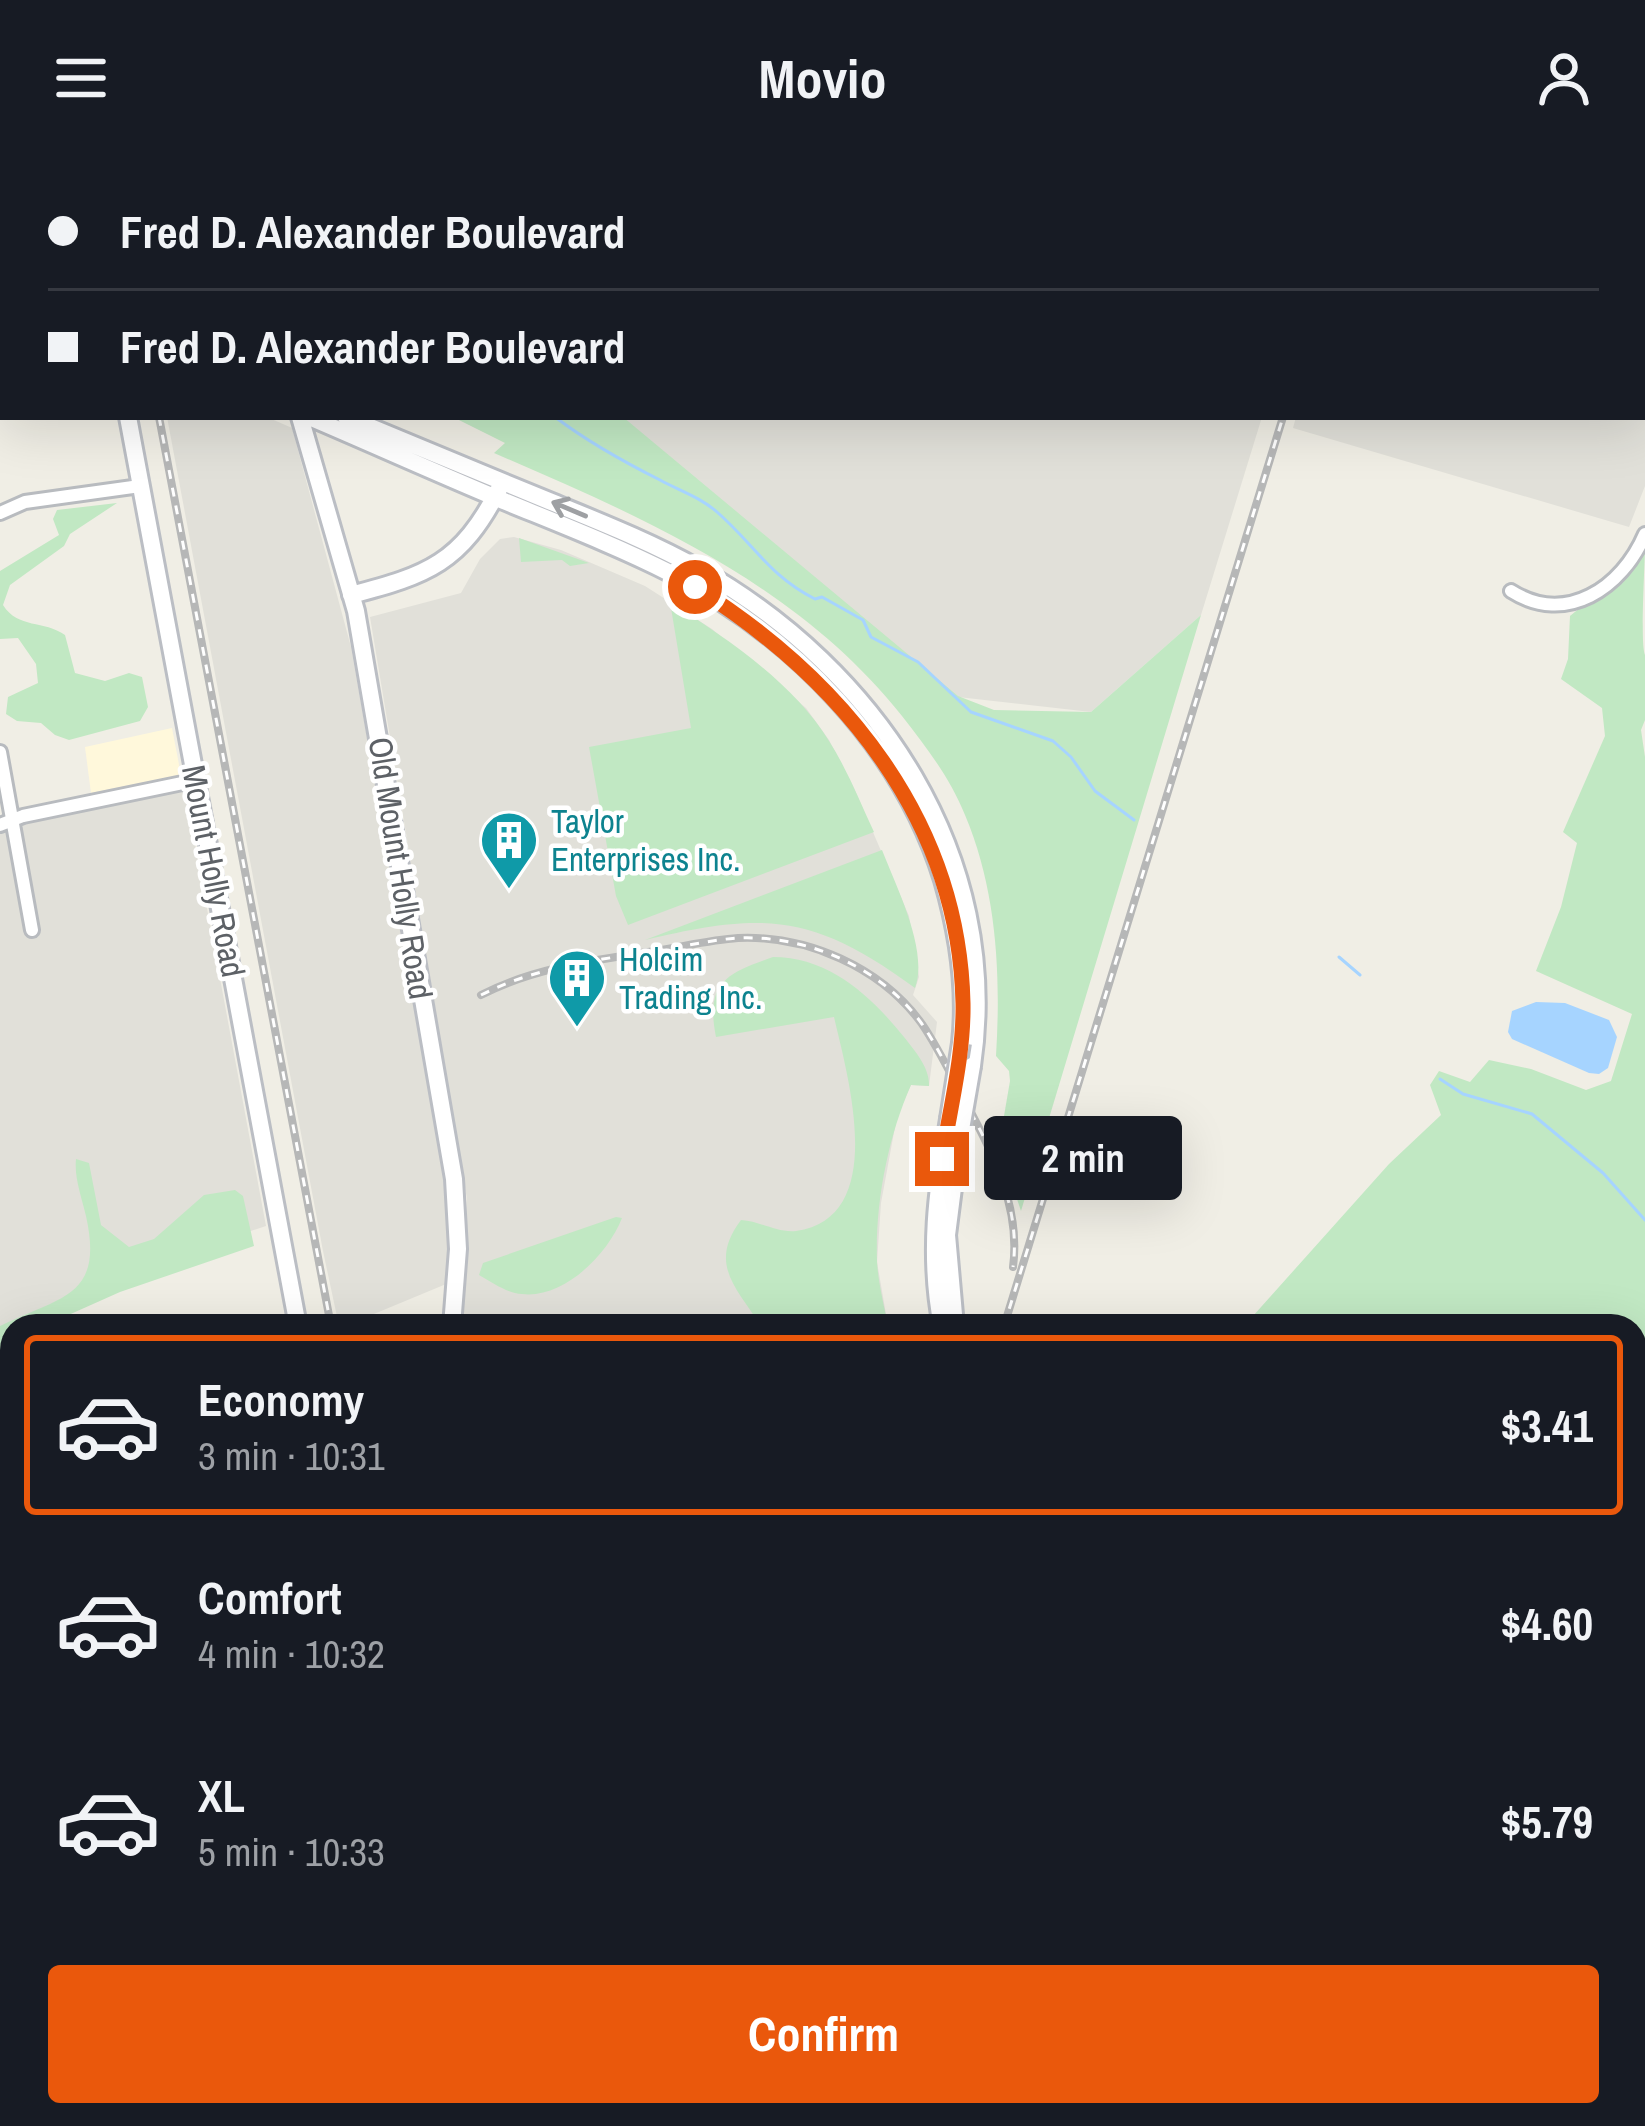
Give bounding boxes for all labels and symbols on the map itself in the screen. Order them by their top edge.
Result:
one-way arrow [551,497,588,518]
route start [668,560,722,614]
street label: Old Mount Holly Road [359,734,443,1002]
street label: Mount Holly Road [172,761,256,981]
place label: Taylor Enterprises Inc. [551,799,741,881]
building icon: Taylor Enterprises Inc. [478,809,540,891]
place label: Holcim Trading Inc. [619,937,762,1019]
building icon: Holcim Trading Inc. [546,947,608,1029]
callout: 2 min [984,1117,1182,1201]
route end [915,1132,969,1186]

